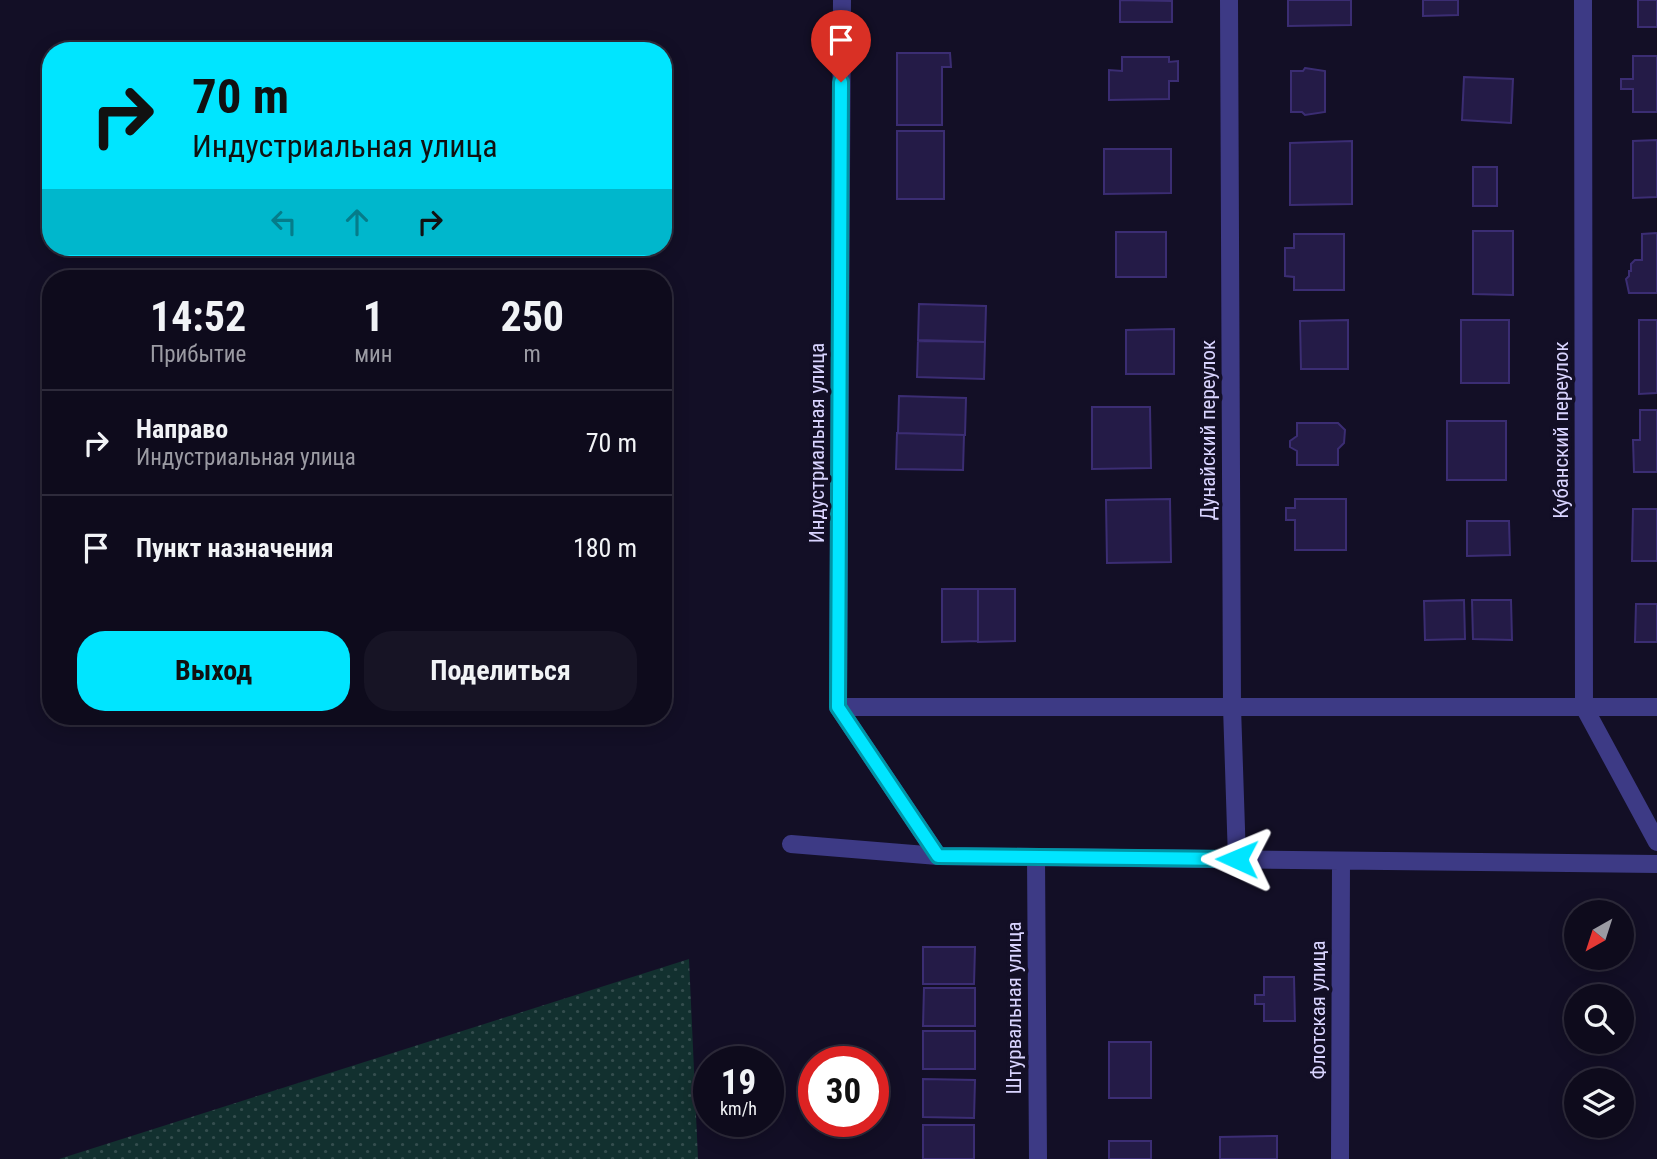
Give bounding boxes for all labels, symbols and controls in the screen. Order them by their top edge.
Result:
pin [811,10,871,82]
icon: arrive [822,21,860,59]
text: 70 m [192,68,289,125]
icon: right [77,70,168,161]
text: Индустриальная улица [192,127,498,165]
icon: left [265,203,303,241]
icon: ahead [338,203,376,241]
icon: right [411,203,449,241]
text: 14:52 [150,292,246,341]
text: 1 [363,292,384,341]
text: 250 [500,292,564,341]
street label: Дунайский переулок [1196,340,1220,520]
text: Прибытие [150,341,246,368]
text: мин [354,341,393,368]
text: m [524,341,541,368]
street label: Кубанский переулок [1549,341,1573,519]
street label: Индустриальная улица [805,343,829,543]
text: Направо [136,414,228,444]
icon: right [77,424,115,462]
text: 70 m [586,428,637,458]
text: Индустриальная улица [136,444,356,471]
icon: arrive [77,529,115,567]
text: Пункт назначения [136,533,334,563]
text: 180 m [573,533,637,563]
button: Выход [77,631,350,711]
button: Поделиться [364,631,637,711]
position arrow [1200,822,1274,896]
north arrow [1564,900,1634,970]
map controls [1564,900,1634,1138]
street label: Штурвальная улица [1002,921,1026,1095]
street label: Флотская улица [1306,941,1330,1079]
button: search [1564,984,1634,1054]
speed limit sign: 30 [798,1046,889,1137]
text: 19 [721,1062,756,1103]
button: layers [1564,1068,1634,1138]
text: km/h [720,1098,757,1119]

